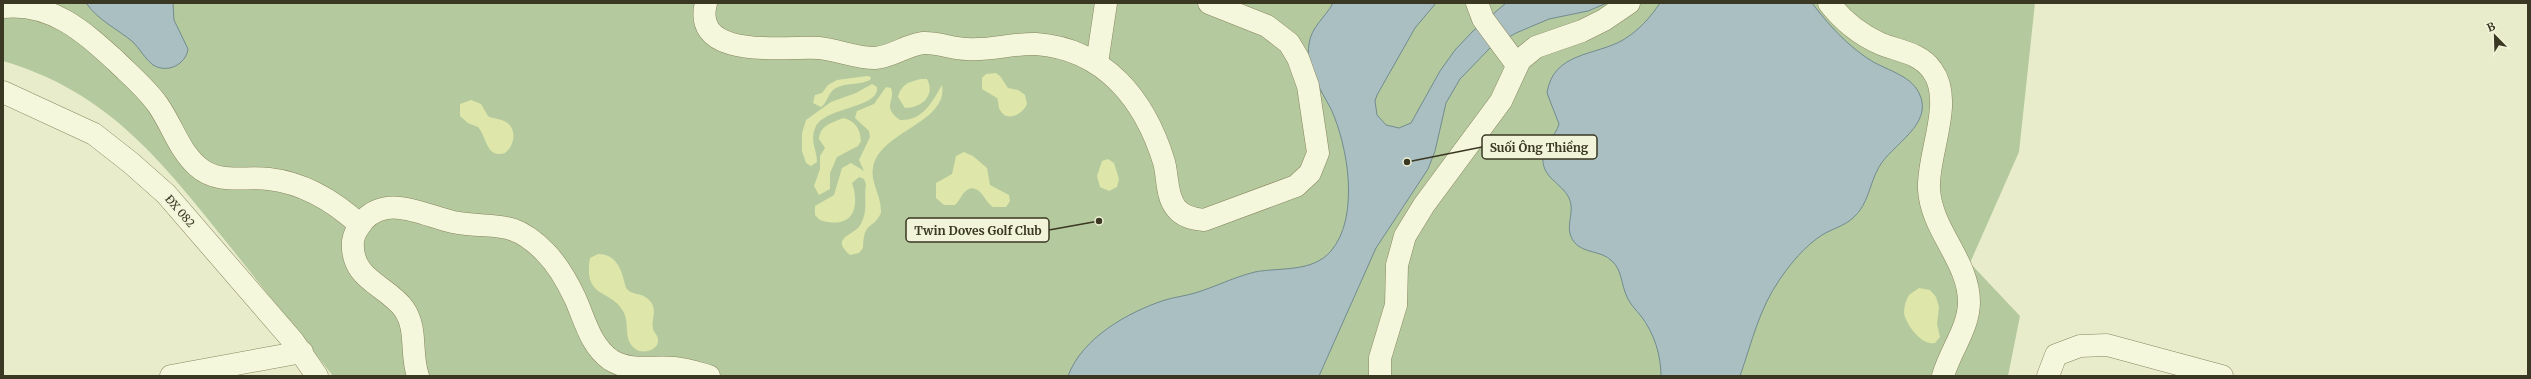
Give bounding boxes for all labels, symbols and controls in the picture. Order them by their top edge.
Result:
north arrow [2475,16,2515,56]
text: B [2485,19,2498,35]
callout: Suối Ông Thiềng [1482,135,1597,159]
text: Suối Ông Thiềng [1490,140,1589,155]
street label: ĐX 082 [162,192,198,230]
callout: Twin Doves Golf Club [906,218,1049,242]
text: Twin Doves Golf Club [914,223,1042,238]

